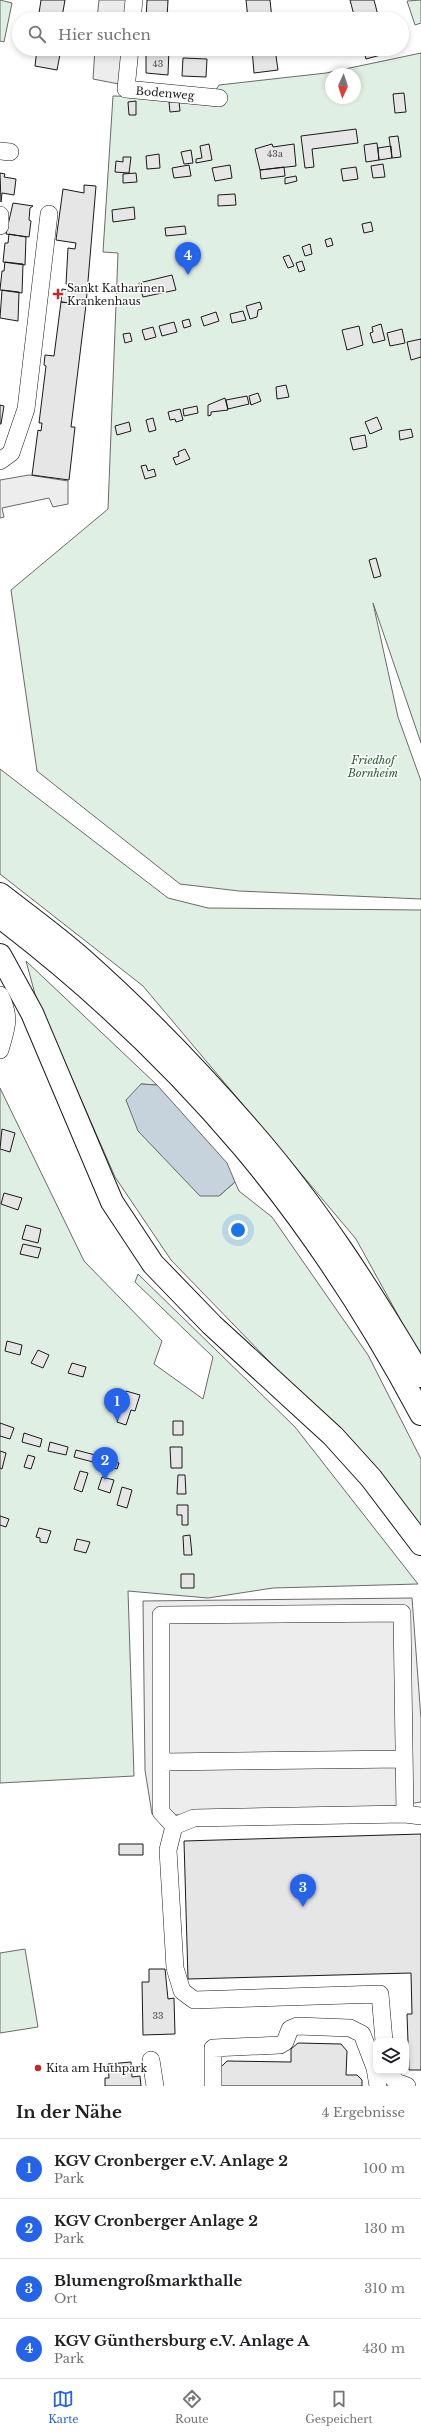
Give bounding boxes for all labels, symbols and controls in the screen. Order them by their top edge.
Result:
search box [12,12,409,56]
icon: search [26,23,48,45]
text: Hier suchen [58,25,151,44]
house number: 43 [153,58,163,69]
north arrow [325,68,361,104]
street label: Bodenweg [135,83,195,103]
house number: 43a [267,148,283,159]
pin: 4 [175,242,201,275]
place label: Sankt Katharinen Krankenhaus [67,281,165,308]
marker: Sankt Katharinen Krankenhaus [52,288,64,300]
park label: Friedhof Bornheim [347,753,399,780]
your location [228,1220,248,1240]
pin: 1 [104,1388,130,1421]
pin: 2 [92,1447,118,1480]
pin: 3 [290,1874,316,1907]
house number: 33 [152,2010,164,2021]
map controls [373,2038,409,2074]
button: layers [373,2038,409,2074]
place label: Kita am Huthpark [46,2061,148,2075]
marker: Kita am Huthpark [33,2063,43,2073]
text: In der Nähe [16,2102,122,2123]
text: 4 Ergebnisse [322,2104,405,2121]
text: KGV Cronberger e.V. Anlage 2 [54,2151,288,2170]
text: 1 [26,2160,32,2177]
text: 100 m [363,2160,405,2177]
text: Park [54,2170,84,2187]
text: KGV Cronberger Anlage 2 [54,2211,258,2230]
text: 2 [25,2220,33,2237]
text: 130 m [364,2220,405,2237]
text: Park [54,2230,84,2247]
text: Blumengroßmarkthalle [54,2271,242,2290]
text: 3 [25,2280,33,2297]
text: 310 m [364,2280,405,2297]
text: Ort [54,2290,77,2307]
text: KGV Günthersburg e.V. Anlage A [54,2331,309,2350]
text: 4 [25,2340,33,2357]
text: 430 m [362,2340,405,2357]
text: Park [54,2350,84,2367]
tab: Karte [48,2388,79,2426]
tab: Route [175,2388,209,2426]
tab: Gespeichert [305,2388,373,2426]

